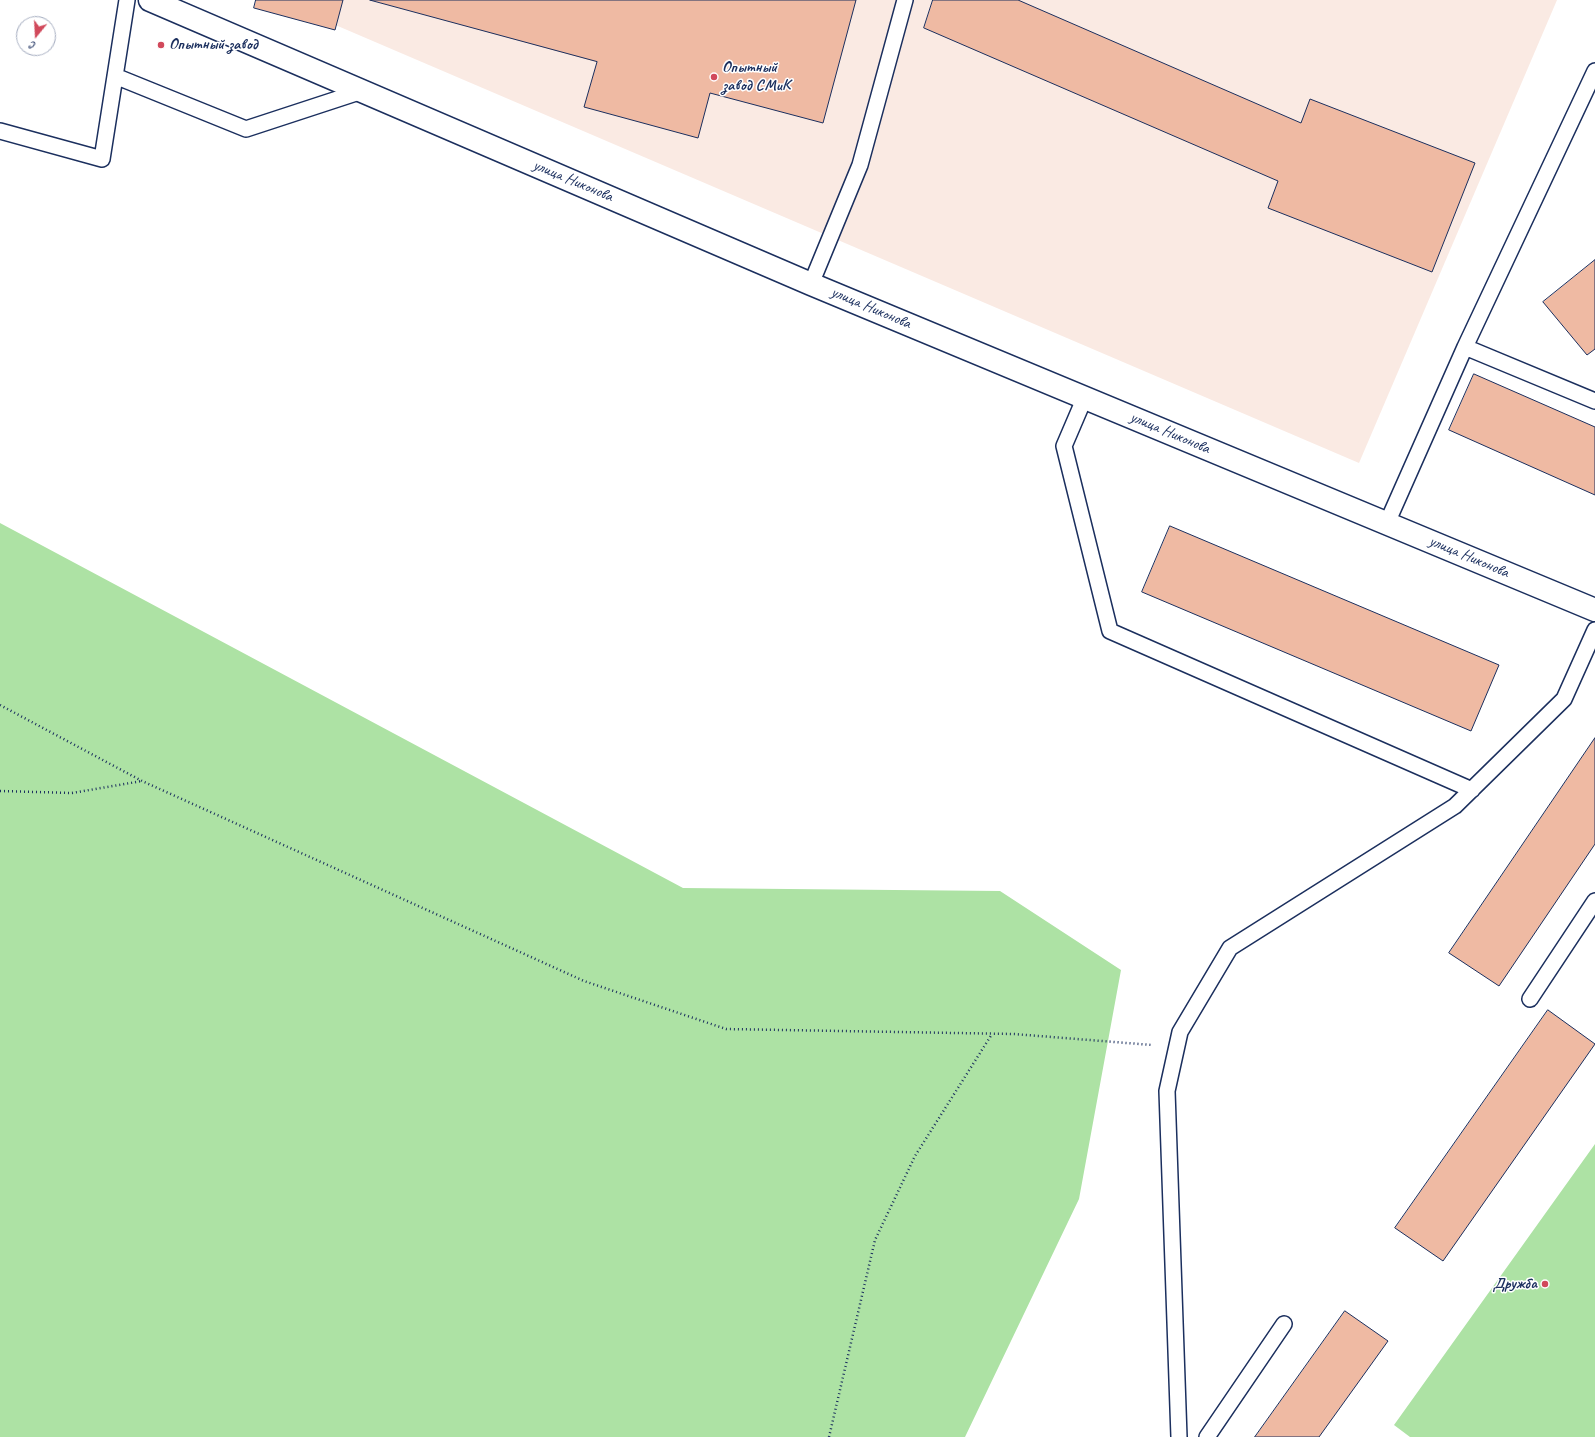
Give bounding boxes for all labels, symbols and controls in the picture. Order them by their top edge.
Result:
north arrow [16,16,56,56]
place label: Опытный завод [169,35,258,55]
text: С [28,39,37,54]
marker: Опытный завод [156,40,166,50]
place label: Опытный завод СМиК [722,58,790,96]
marker: Опытный завод СМиК [709,72,719,82]
street label: улица Никонова [530,156,616,206]
street label: улица Никонова [828,283,914,333]
street label: улица Никонова [1127,408,1213,458]
street label: улица Никонова [1426,532,1512,582]
place label: Дружба [1492,1274,1537,1294]
marker: Дружба [1540,1279,1550,1289]

